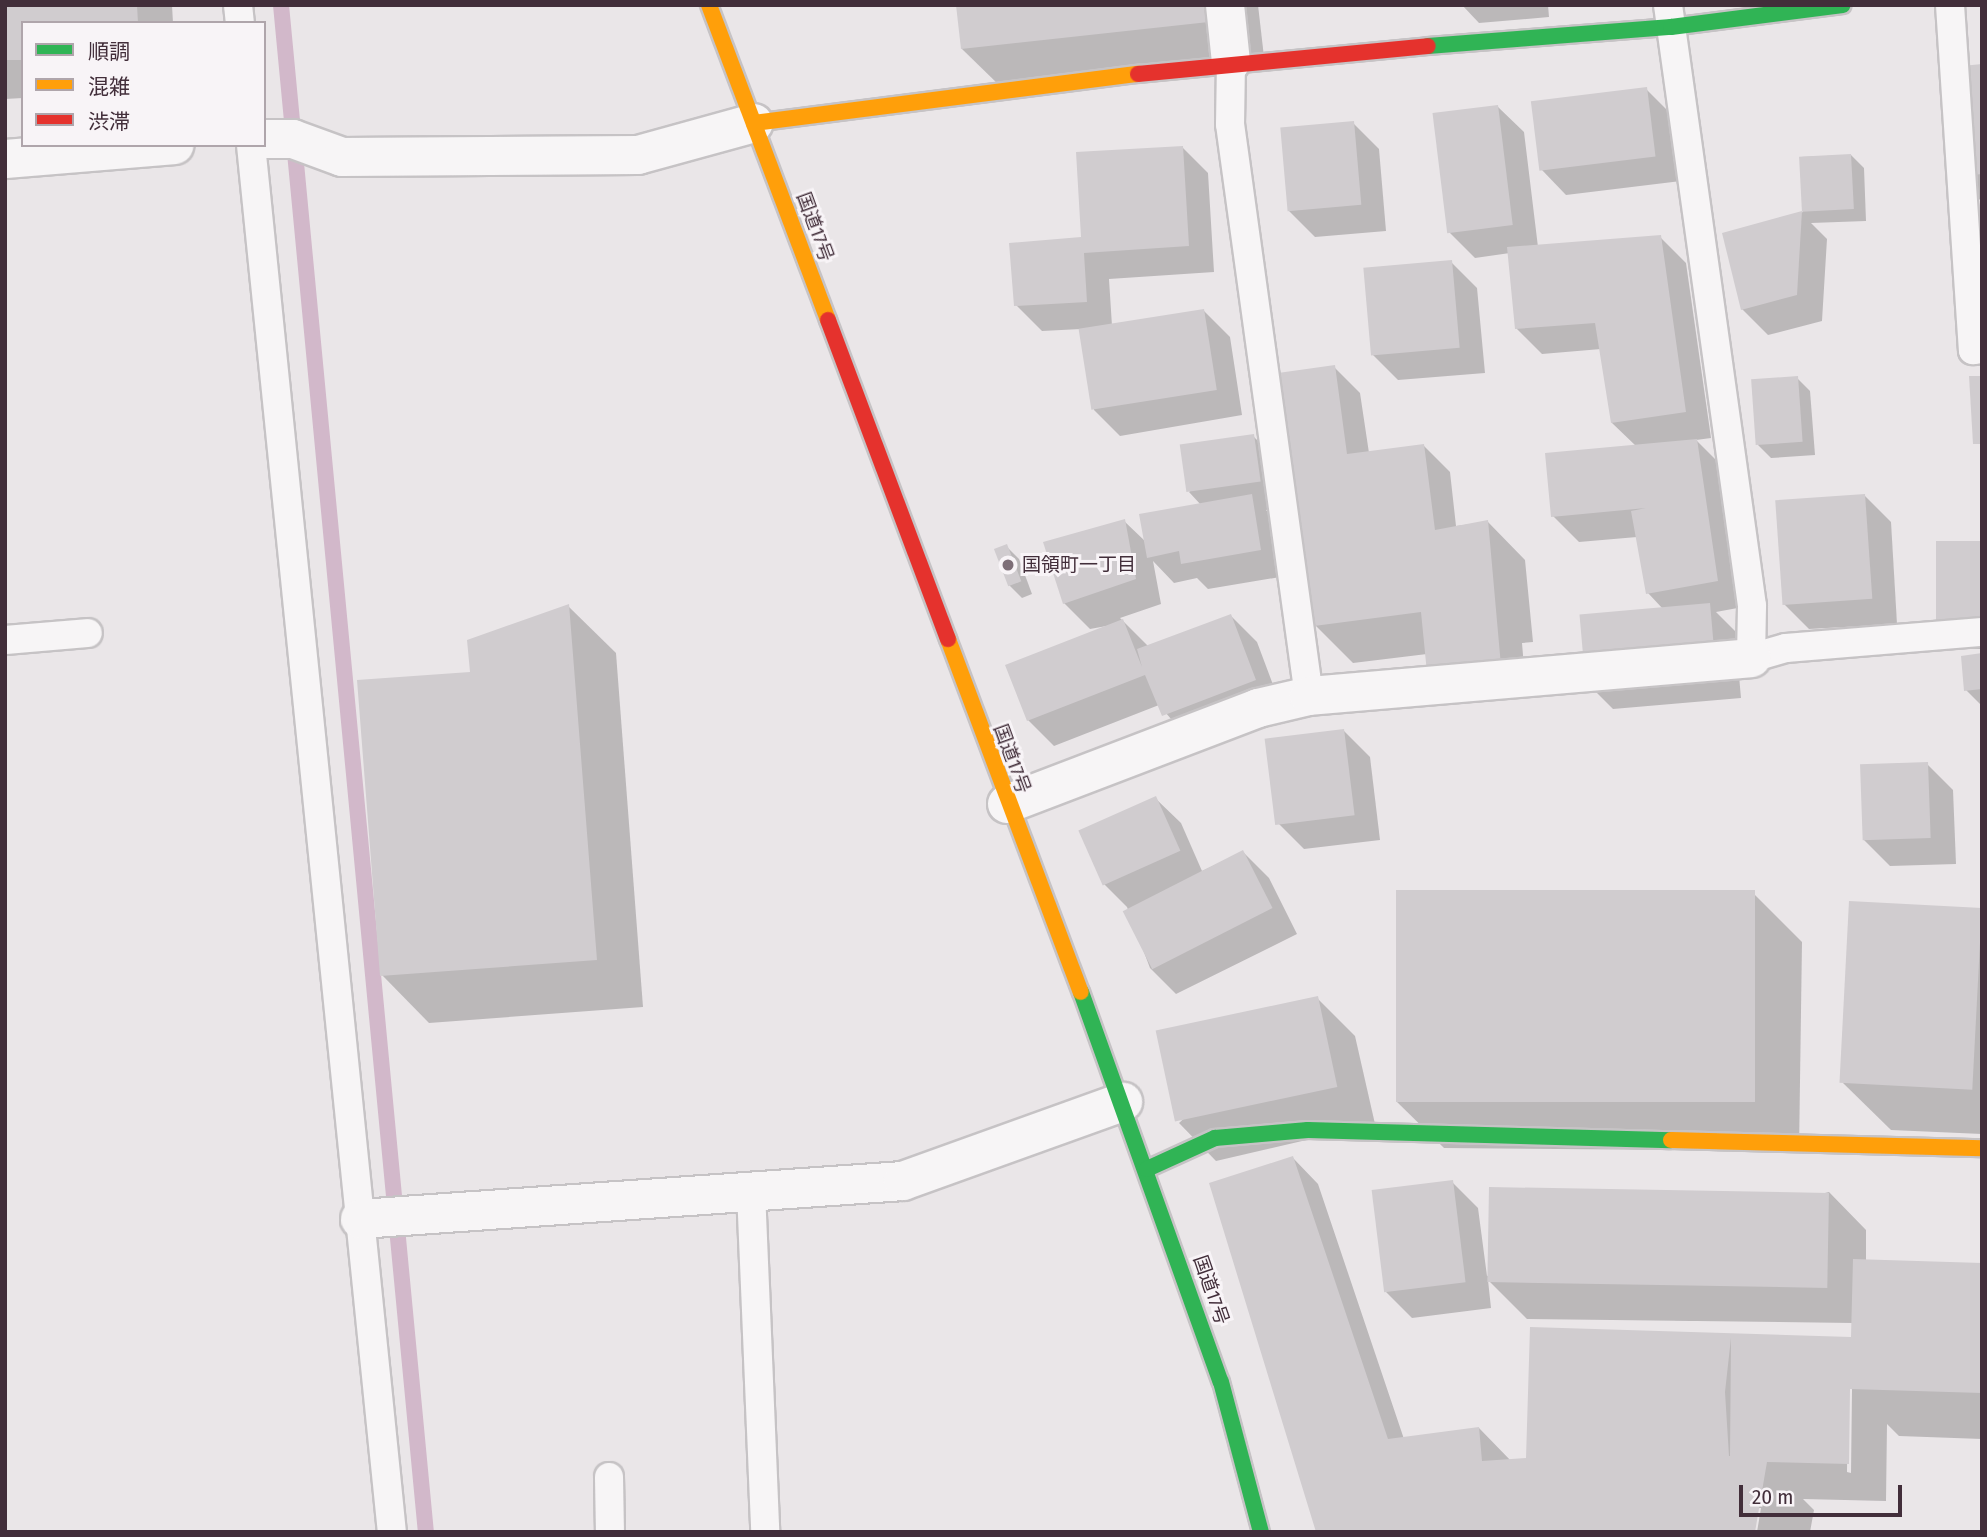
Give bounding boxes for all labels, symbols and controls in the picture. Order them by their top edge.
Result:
legend [21,21,266,147]
text: 順調 [88,39,130,65]
text: 混雑 [88,74,130,100]
text: 渋滞 [88,109,130,135]
street label: 国道17号 [792,189,838,265]
place label: 国領町一丁目 [1022,554,1136,576]
marker: 国領町一丁目 [1000,557,1016,573]
street label: 国道17号 [989,721,1035,797]
street label: 国道17号 [1188,1252,1234,1328]
scale bar [1742,1470,1905,1514]
text: 20 m [1752,1484,1793,1510]

